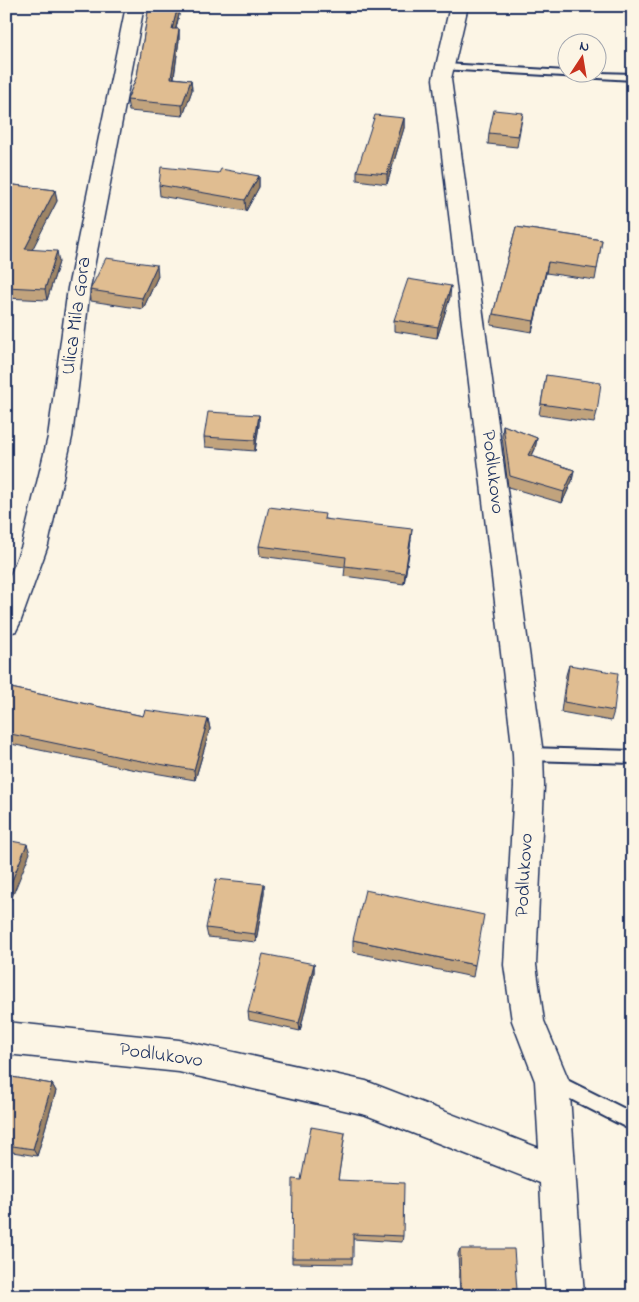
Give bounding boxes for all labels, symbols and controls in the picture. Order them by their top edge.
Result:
north arrow [556,32,606,82]
text: N [578,35,591,58]
street label: Ulica Mila Gora [54,255,100,377]
street label: Podlukovo [472,429,512,515]
street label: Podlukovo [508,832,542,918]
street label: Podlukovo [117,1036,205,1076]

